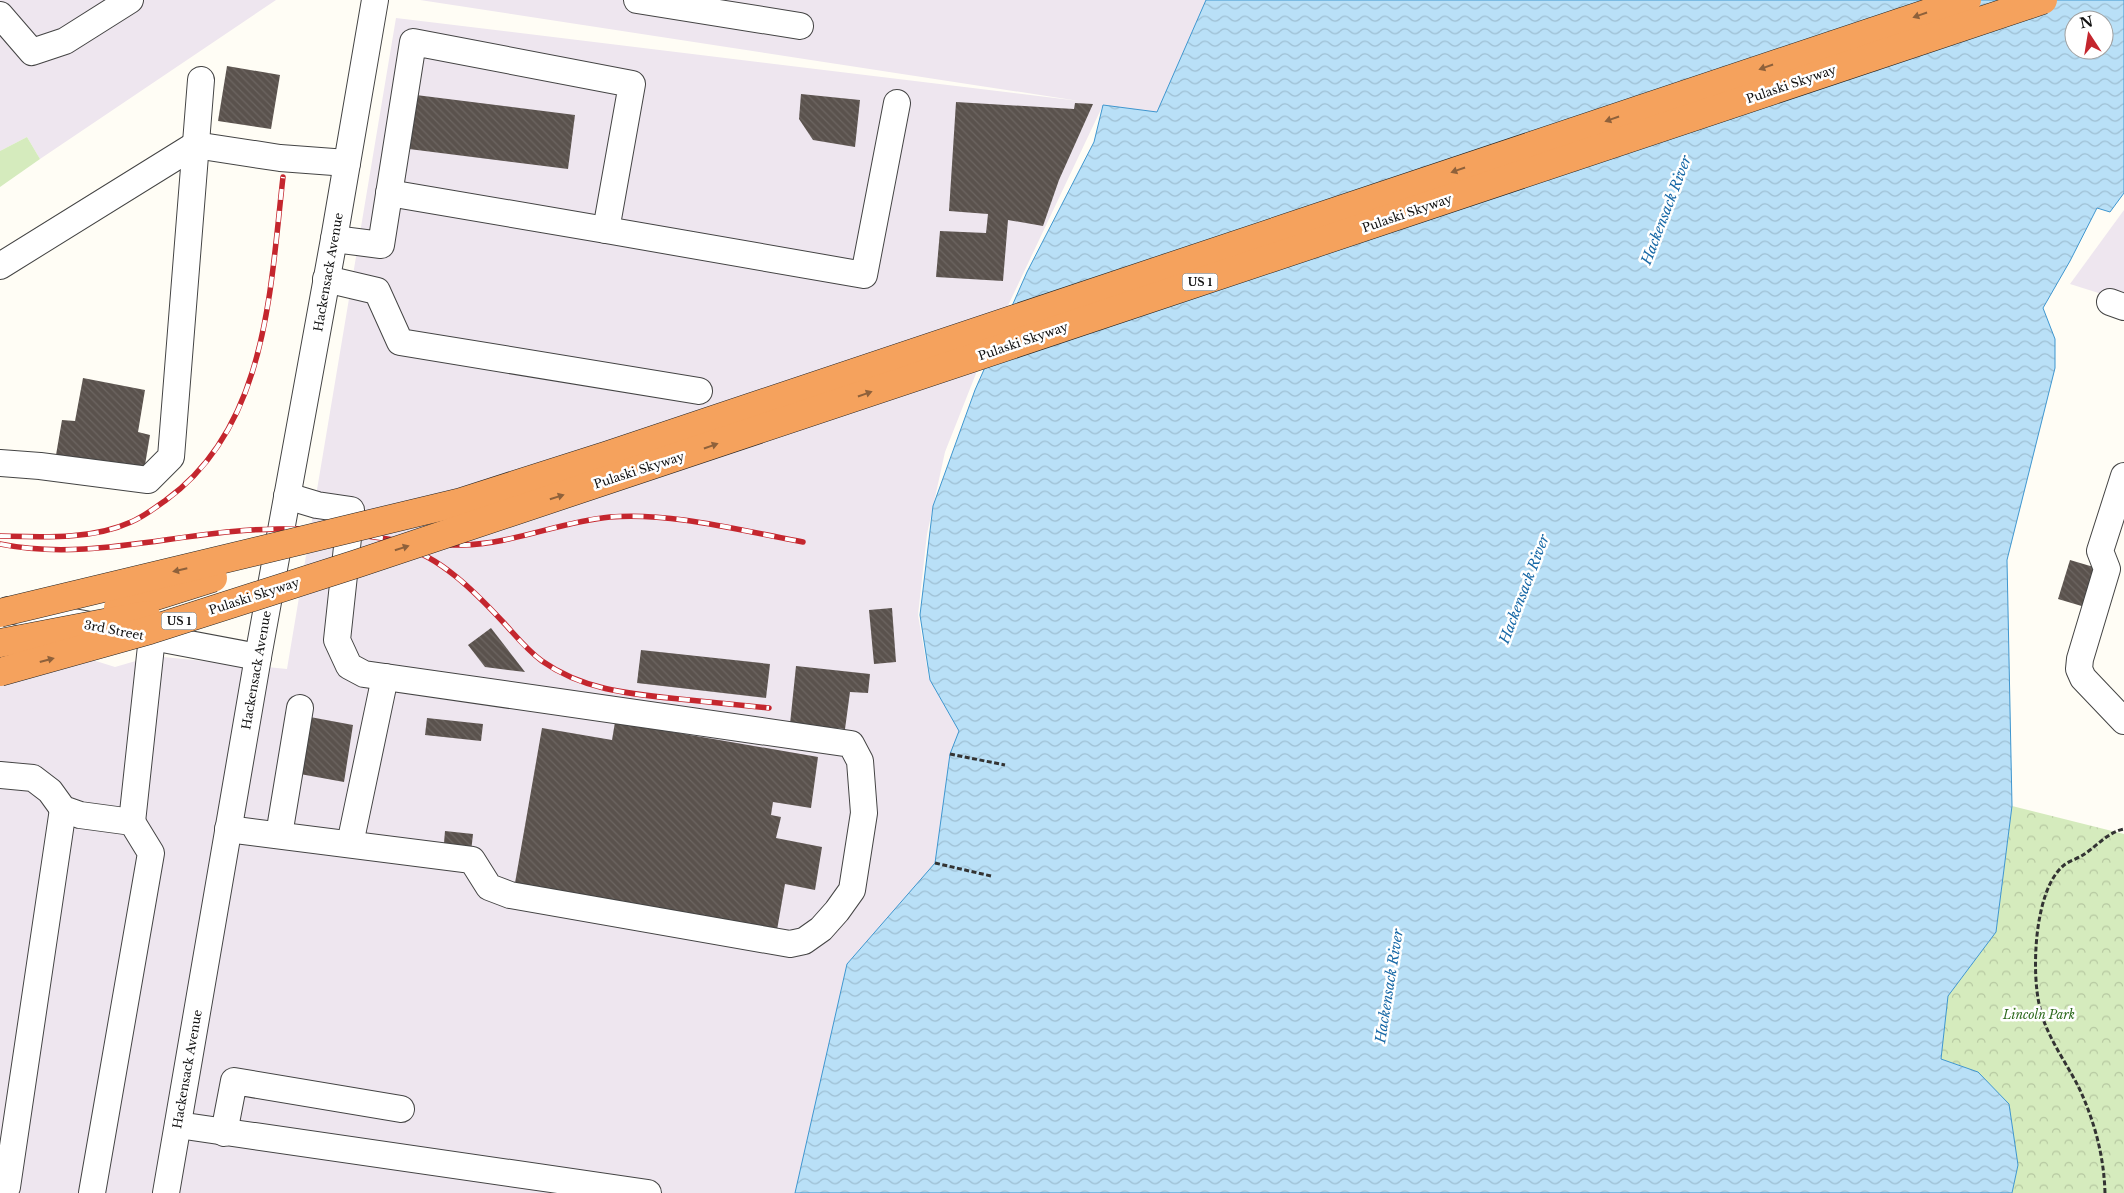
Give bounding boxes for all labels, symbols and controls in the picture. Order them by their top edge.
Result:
north arrow [2064,10,2114,60]
one-way arrow [1913,12,1928,20]
text: N [2078,12,2095,32]
street label: Pulaski Skyway [1744,61,1838,106]
one-way arrow [1759,64,1774,71]
one-way arrow [1605,115,1620,123]
water label: Hackensack River [1637,152,1695,268]
one-way arrow [1451,167,1466,175]
street label: Pulaski Skyway [1360,190,1454,235]
street label: Hackensack Avenue [310,211,346,333]
road number: US 1 [1182,274,1218,290]
street label: Pulaski Skyway [976,318,1070,363]
one-way arrow [858,390,873,398]
one-way arrow [704,442,719,450]
street label: Pulaski Skyway [592,448,686,492]
one-way arrow [549,493,564,501]
water label: Hackensack River [1495,531,1553,647]
one-way arrow [395,544,410,552]
one-way arrow [172,566,187,574]
street label: Pulaski Skyway [207,574,301,618]
street label: Hackensack Avenue [238,609,274,731]
road number: US 1 [162,612,196,630]
street label: 3rd Street [83,617,146,643]
one-way arrow [40,655,55,663]
water label: Hackensack River [1371,927,1407,1045]
park label: Lincoln Park [2002,1007,2075,1022]
street label: Hackensack Avenue [169,1008,205,1130]

